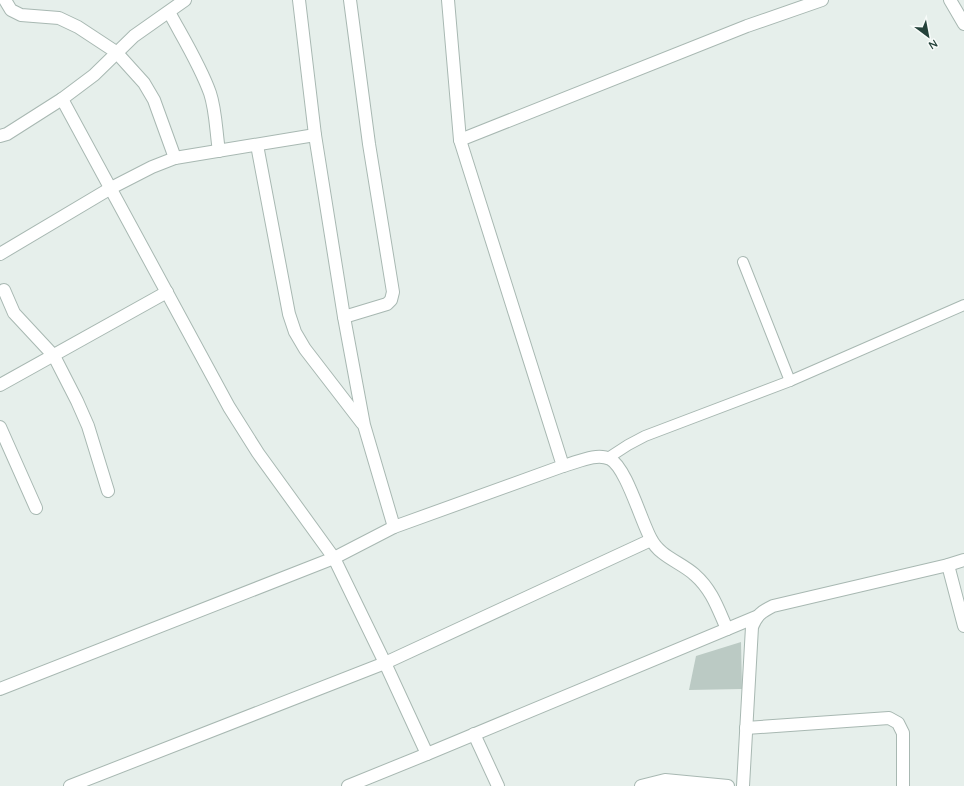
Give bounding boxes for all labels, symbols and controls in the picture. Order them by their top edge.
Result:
north arrow [908,16,948,56]
text: N [926,36,940,53]

